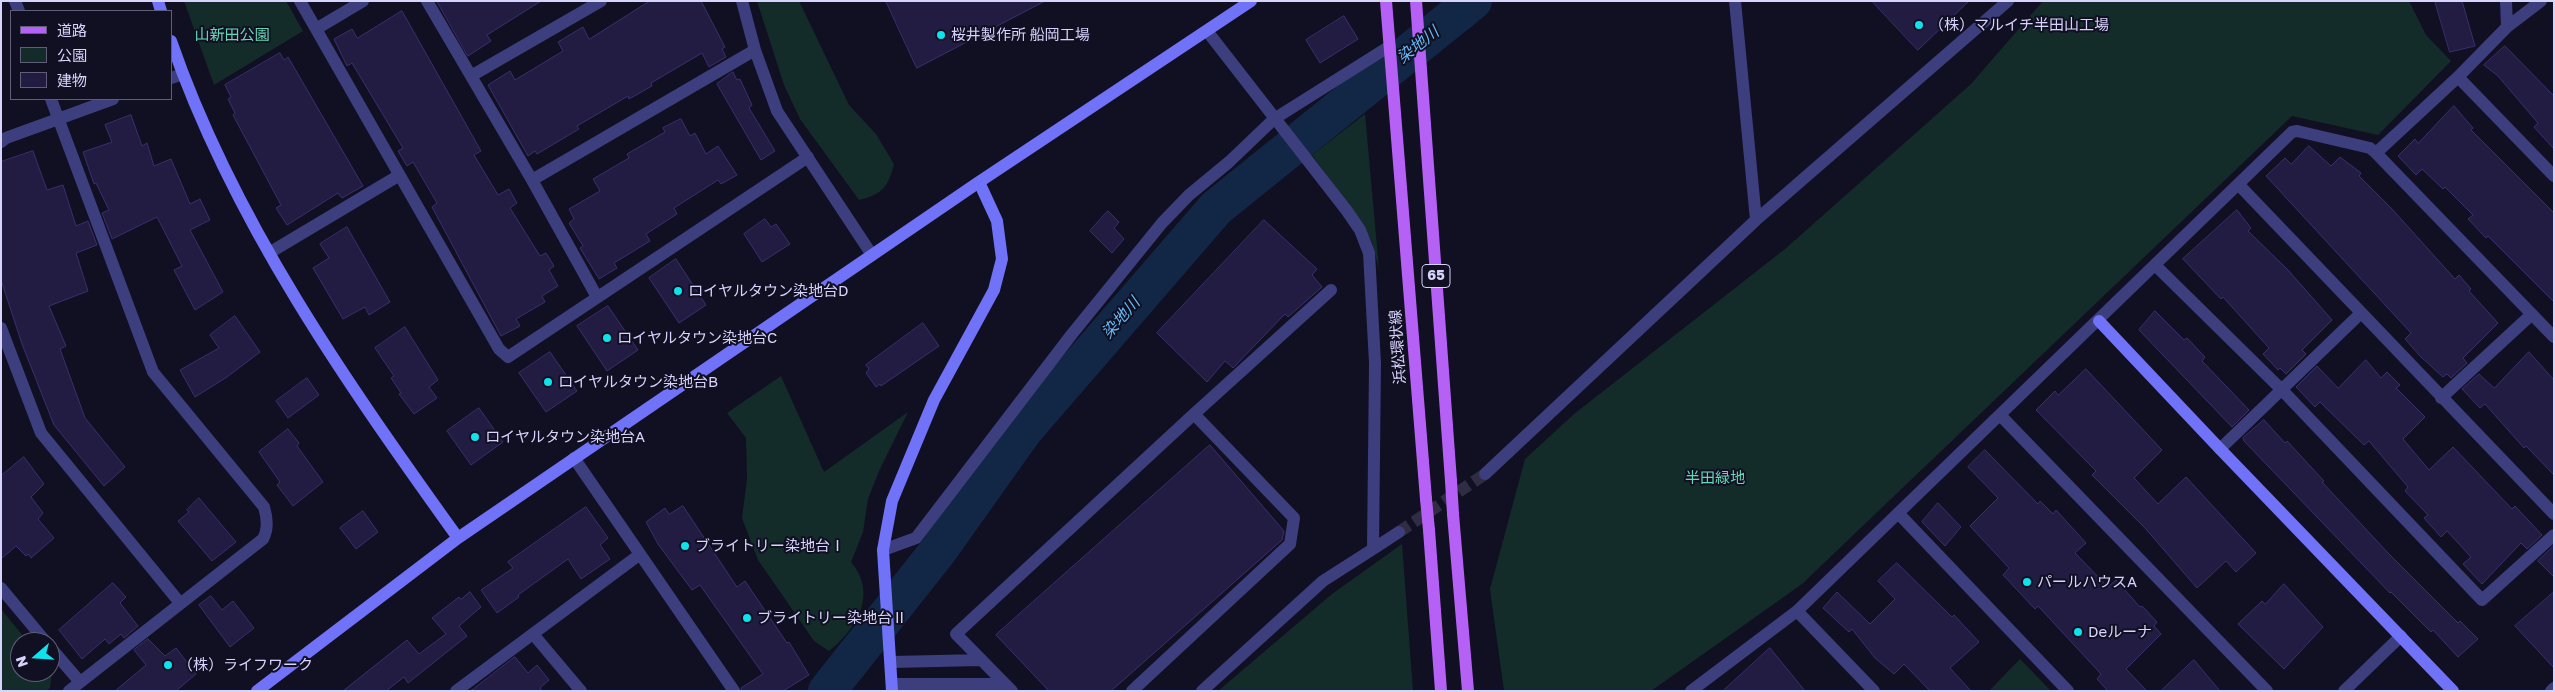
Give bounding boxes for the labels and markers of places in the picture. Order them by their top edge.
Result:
place label: （株）マルイチ半田山工場 [1929,16,2109,34]
marker: （株）マルイチ半田山工場 [1913,19,1925,31]
place label: 桜井製作所 船岡工場 [951,26,1090,44]
marker: 桜井製作所 船岡工場 [935,29,947,41]
place label: ロイヤルタウン染地台D [688,282,848,300]
marker: ロイヤルタウン染地台D [672,285,684,297]
place label: ロイヤルタウン染地台C [617,329,777,347]
marker: ロイヤルタウン染地台C [601,332,613,344]
place label: ロイヤルタウン染地台B [558,373,718,391]
marker: ロイヤルタウン染地台B [542,376,554,388]
place label: ロイヤルタウン染地台A [485,428,645,446]
marker: ロイヤルタウン染地台A [469,431,481,443]
place label: ブライトリー染地台Ⅰ [695,537,845,555]
marker: ブライトリー染地台Ⅰ [679,540,691,552]
place label: パールハウスA [2037,573,2137,591]
marker: パールハウスA [2021,576,2033,588]
place label: ブライトリー染地台Ⅱ [757,609,907,627]
marker: ブライトリー染地台Ⅱ [741,612,753,624]
place label: Deルーナ [2088,623,2152,641]
marker: Deルーナ [2072,626,2084,638]
place label: （株）ライフワーク [178,656,313,674]
marker: （株）ライフワーク [162,659,174,671]

